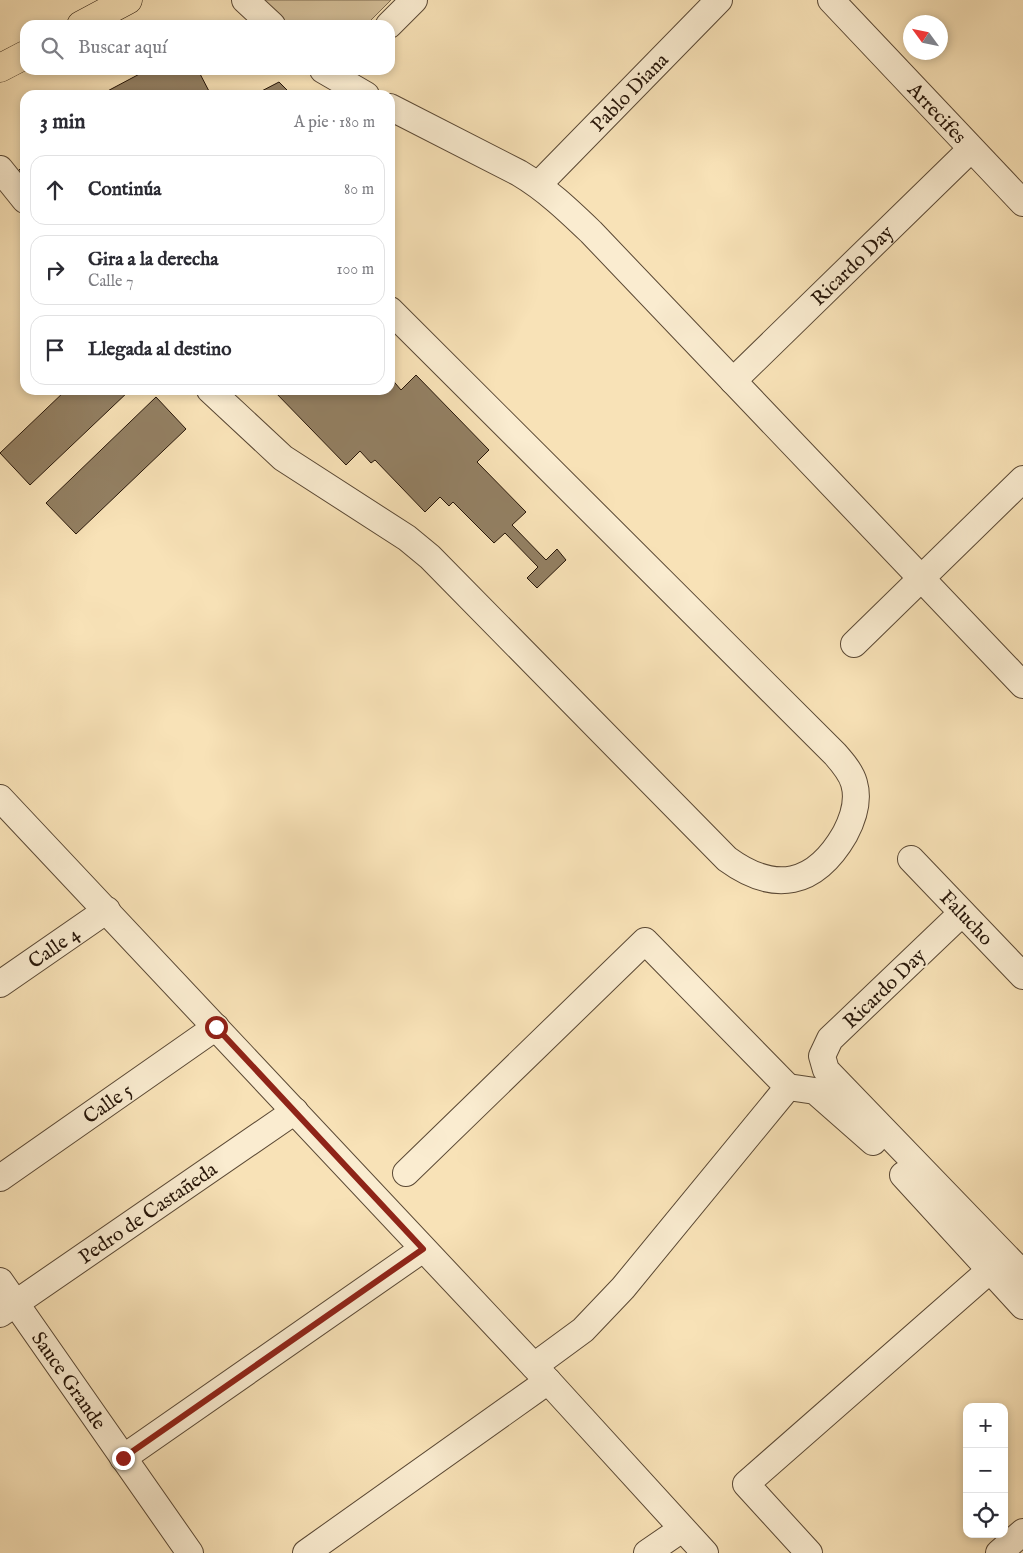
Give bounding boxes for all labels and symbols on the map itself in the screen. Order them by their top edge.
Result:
north arrow [903,15,948,60]
street label: Pablo Diana [586,48,675,138]
street label: Arrecifes [901,77,971,149]
street label: Ricardo Day [807,220,899,312]
street label: Falucho [934,886,998,951]
street label: Calle 4 [24,922,85,975]
street label: Ricardo Day [839,943,932,1035]
route start [205,1016,228,1039]
street label: Calle 5 [79,1078,138,1130]
street label: Pedro de Castañeda [74,1157,223,1270]
street label: Sauce Grande [25,1327,111,1435]
route end [112,1447,135,1470]

